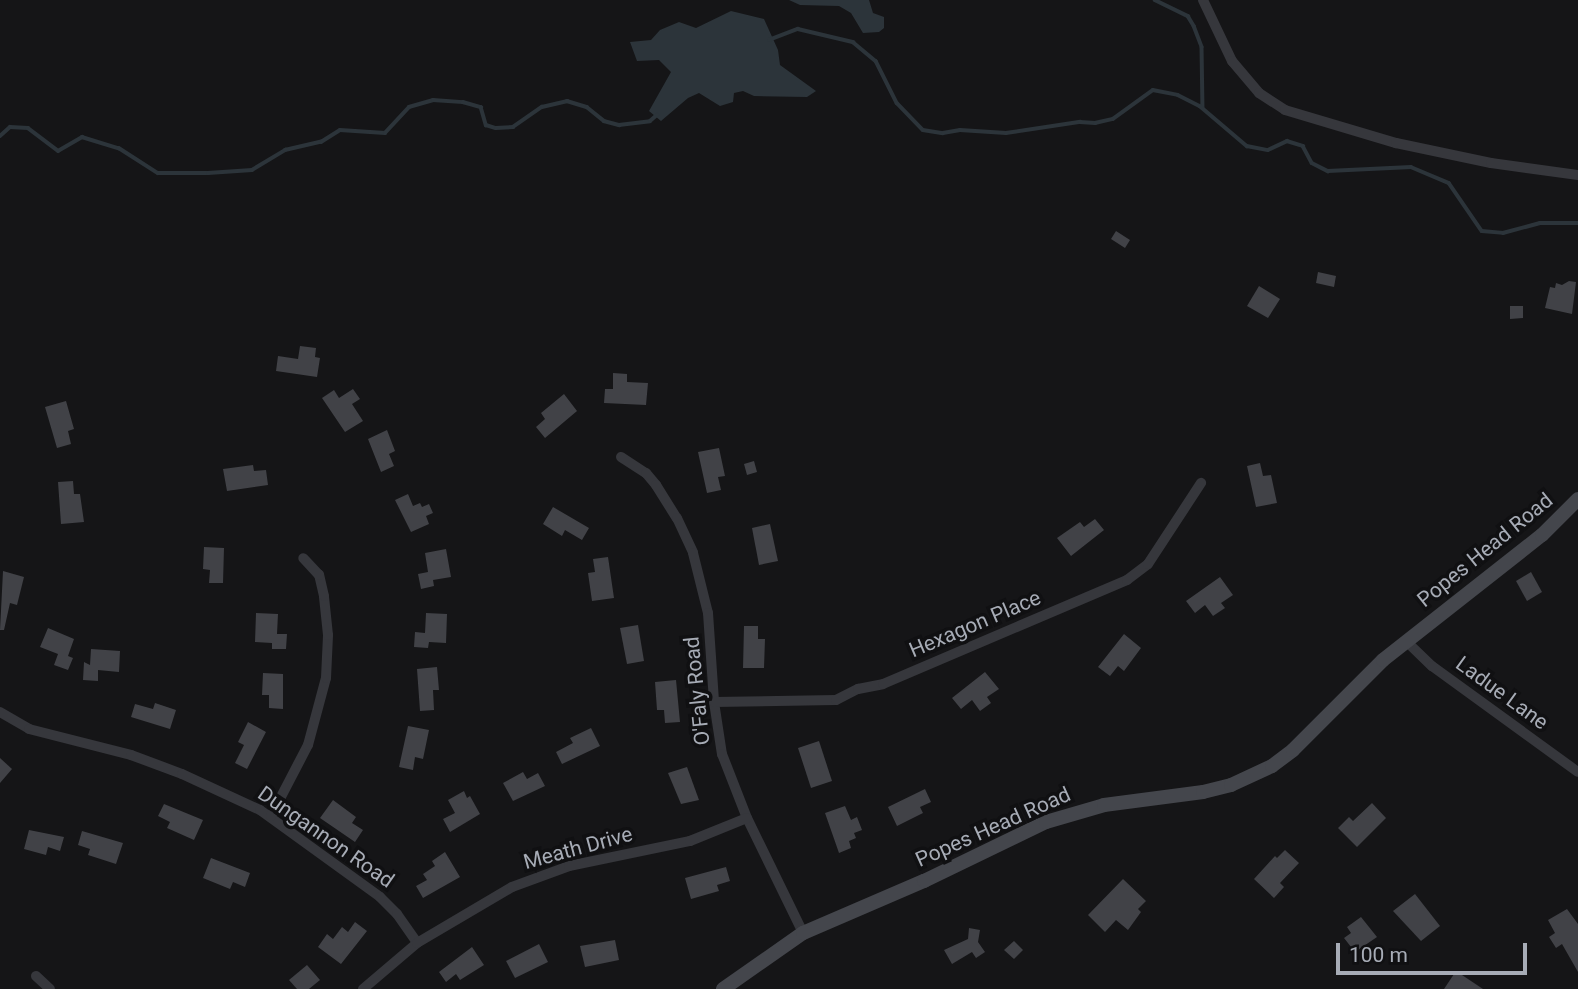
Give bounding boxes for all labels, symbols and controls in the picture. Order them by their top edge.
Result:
street label: Popes Head Road [1412,488,1558,612]
street label: Hexagon Place [905,585,1045,663]
street label: O'Faly Road [679,635,715,747]
street label: Ladue Lane [1451,651,1553,735]
street label: Dungannon Road [253,781,399,893]
street label: Popes Head Road [912,782,1074,872]
street label: Meath Drive [521,821,635,875]
scale bar [1340,930,1531,974]
text: 100 m [1349,943,1408,967]

